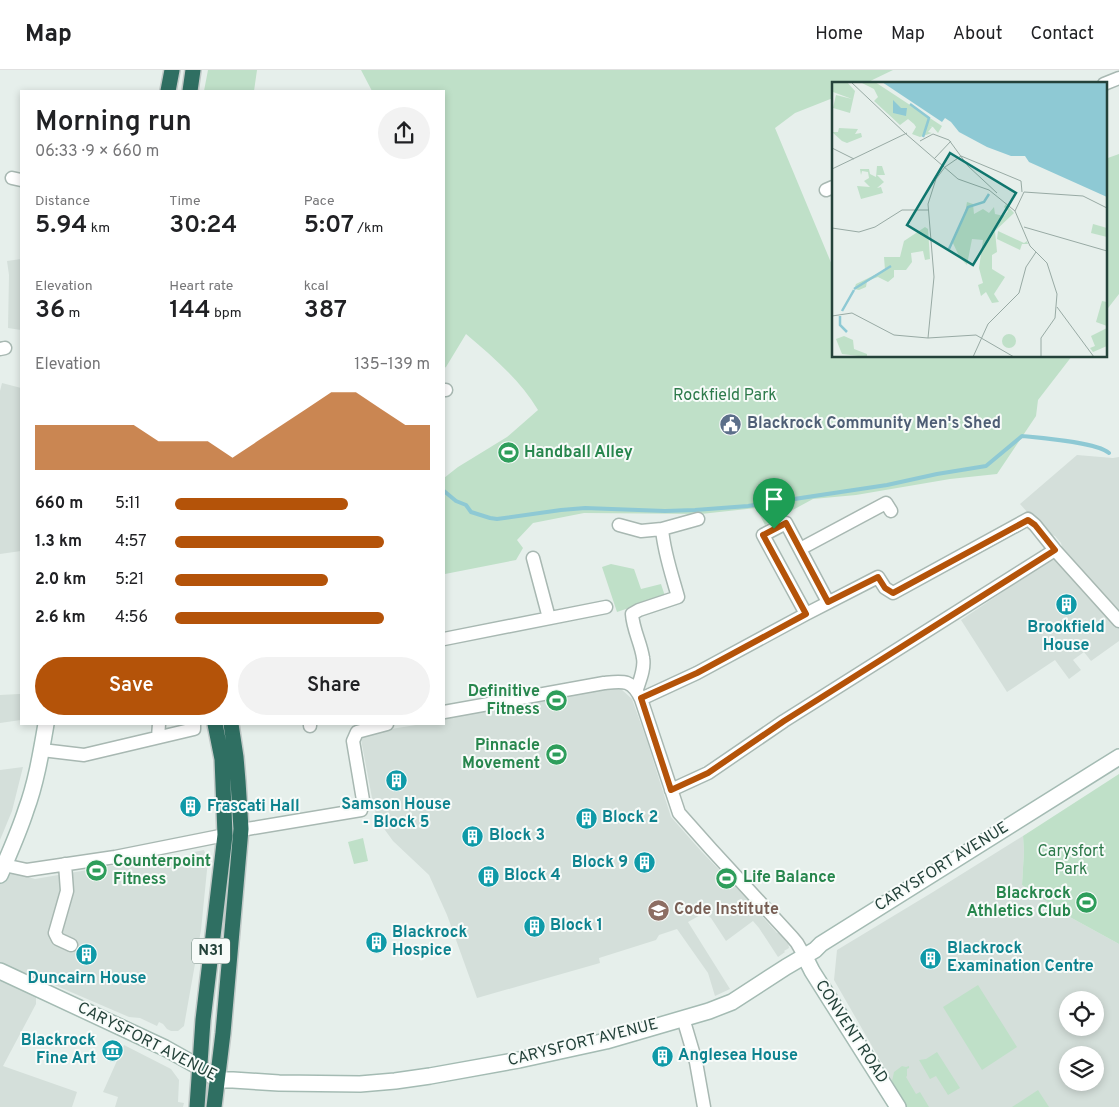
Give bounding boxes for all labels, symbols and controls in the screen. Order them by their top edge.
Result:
text: Map [25,20,72,50]
text: Home [815,23,863,46]
text: Map [891,23,925,46]
text: About [953,23,1002,46]
text: Contact [1030,23,1094,46]
inset map [832,82,1106,358]
text: Morning run [35,105,192,141]
button: share [378,107,430,159]
text: 06:33 · 9 × 660 m [35,142,159,162]
text: Distance [35,193,90,210]
text: Time [169,193,201,210]
text: Pace [304,193,334,210]
text: 5.94 [35,210,87,242]
text: 30:24 [169,210,237,242]
text: 5:07 [304,210,354,242]
text: km [87,220,110,237]
text: /km [354,220,383,237]
text: Elevation [35,278,93,295]
text: Heart rate [169,278,233,295]
text: kcal [304,278,329,295]
text: 36 [35,295,65,327]
text: 144 [169,295,211,327]
text: 387 [304,295,347,327]
text: m [65,305,80,322]
text: bpm [211,305,242,322]
text: Elevation [35,355,101,375]
text: 135–139 m [354,355,430,375]
park label: Rockfield Park [673,386,777,406]
public building icon: Blackrock Community Men's Shed [719,412,743,436]
place label: Blackrock Community Men's Shed [747,414,1001,434]
sports icon: Handball Alley [496,441,520,465]
place label: Handball Alley [524,443,633,463]
pin [753,478,795,529]
icon: arrive [760,485,788,513]
text: 660 m [35,494,83,514]
text: 5:11 [115,494,140,514]
text: 1.3 km [35,532,82,552]
text: 4:57 [115,532,147,552]
text: 2.0 km [35,570,86,590]
text: 5:21 [115,570,144,590]
building icon: Brookfield House [1054,592,1078,616]
text: 2.6 km [35,608,86,628]
text: 4:56 [115,608,148,628]
place label: Brookfield House [1027,618,1105,656]
button: Save [35,657,228,715]
button: Share [238,657,430,715]
place label: Definitive Fitness [468,682,540,720]
sports icon: Definitive Fitness [544,689,568,713]
place label: Pinnacle Movement [462,736,540,774]
sports icon: Pinnacle Movement [544,743,568,767]
building icon: Samson House - Block 5 [384,769,408,793]
building icon: Frascati Hall [179,795,203,819]
place label: Samson House - Block 5 [341,795,451,833]
place label: Frascati Hall [207,797,300,817]
building icon: Block 2 [574,806,598,830]
place label: Block 2 [602,808,658,828]
street label: CARYSFORT AVENUE [871,818,1013,916]
building icon: Block 3 [461,824,485,848]
place label: Block 3 [489,826,545,846]
park label: Carysfort Park [1037,842,1105,880]
building icon: Block 9 [632,851,656,875]
place label: Counterpoint Fitness [113,852,211,890]
place label: Block 9 [572,853,628,873]
sports icon: Counterpoint Fitness [85,859,109,883]
building icon: Block 4 [476,864,500,888]
place label: Block 4 [504,866,561,886]
sports icon: Life Balance [715,866,739,890]
place label: Life Balance [743,868,836,888]
place label: Blackrock Athletics Club [966,884,1071,922]
sports icon: Blackrock Athletics Club [1075,891,1099,915]
school or university icon: Code Institute [646,898,670,922]
place label: Code Institute [674,900,779,920]
building icon: Block 1 [522,914,546,938]
place label: Block 1 [550,916,603,936]
place label: Blackrock Hospice [392,923,467,961]
building icon: Blackrock Hospice [364,930,388,954]
road number: N31 [192,938,230,964]
place label: Blackrock Examination Centre [947,939,1094,977]
building icon: Duncairn House [75,943,99,967]
building icon: Blackrock Examination Centre [919,946,943,970]
place label: Duncairn House [27,969,147,989]
street label: CONVENT ROAD [810,977,892,1087]
map controls [1059,991,1104,1091]
button: locate [1059,991,1104,1036]
street label: CARYSFORT AVENUE [74,998,220,1086]
street label: CARYSFORT AVENUE [506,1015,660,1071]
place label: Blackrock Fine Art [21,1031,96,1069]
museum icon: Blackrock Fine Art [100,1038,124,1062]
building icon: Anglesea House [650,1044,674,1068]
place label: Anglesea House [678,1046,798,1066]
button: layers [1059,1046,1104,1091]

